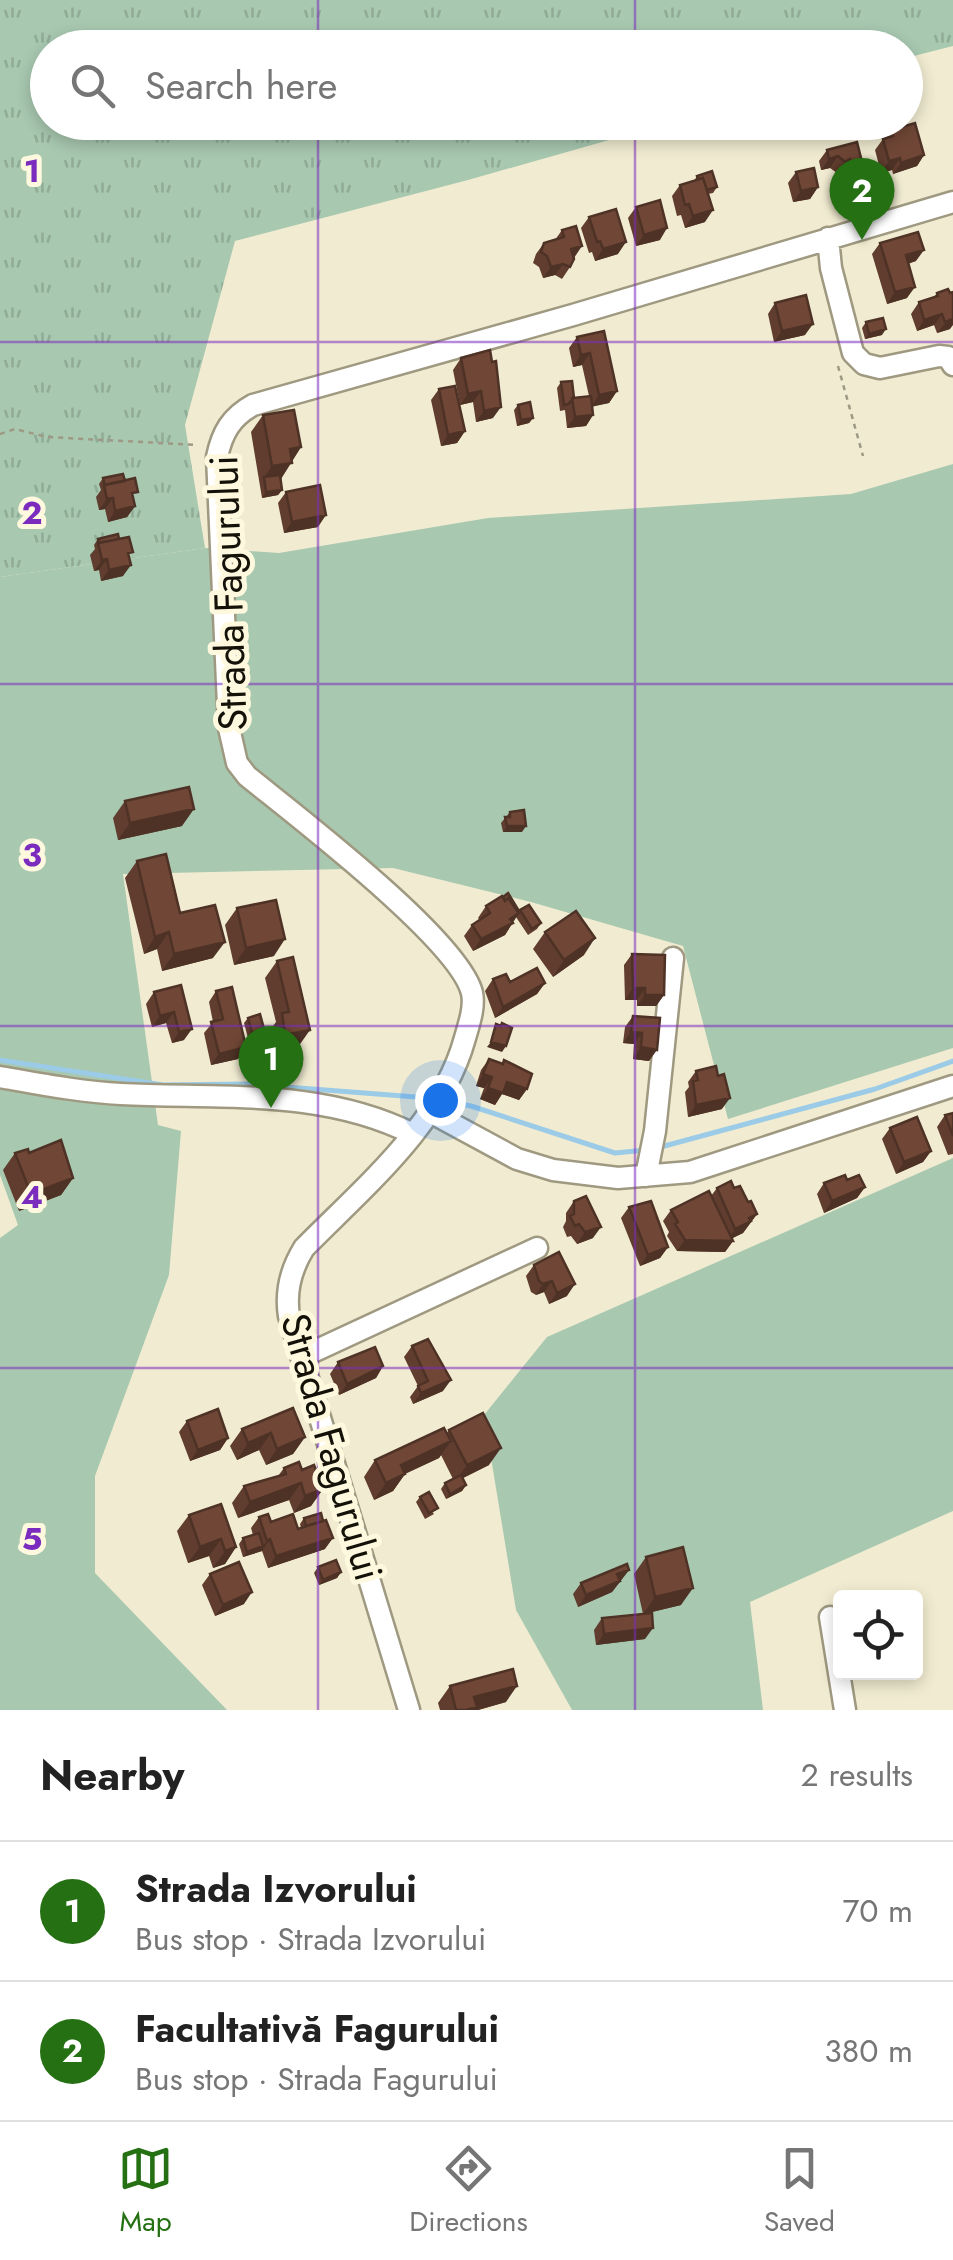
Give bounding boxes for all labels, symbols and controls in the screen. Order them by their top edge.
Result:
search box [30,30,923,140]
icon: search [65,58,120,113]
text: Search here [145,58,337,113]
text: 1 [24,148,40,194]
pin: 2 [830,158,894,240]
street label: Strada Fagurului [194,454,262,732]
text: 2 [22,490,43,536]
text: 3 [22,832,42,878]
pin: 1 [238,1026,304,1108]
your location [415,1075,466,1126]
text: 4 [21,1174,43,1220]
street label: Strada Fagurului [266,1307,398,1587]
text: 5 [22,1516,42,1562]
map controls [833,1590,923,1680]
button: locate [833,1590,923,1680]
text: Nearby [40,1745,184,1806]
text: 2 results [801,1752,913,1798]
text: Strada Izvorului [135,1861,417,1916]
text: 1 [64,1888,81,1934]
text: 70 m [842,1888,913,1934]
text: Bus stop · Strada Izvorului [135,1916,486,1962]
text: Facultativă Fagurului [135,2001,499,2056]
text: 2 [62,2028,83,2074]
text: 380 m [824,2028,913,2074]
text: Bus stop · Strada Fagurului [135,2056,498,2102]
tab: Map [118,2141,173,2242]
tab: Directions [409,2141,528,2242]
tab: Saved [764,2141,835,2242]

